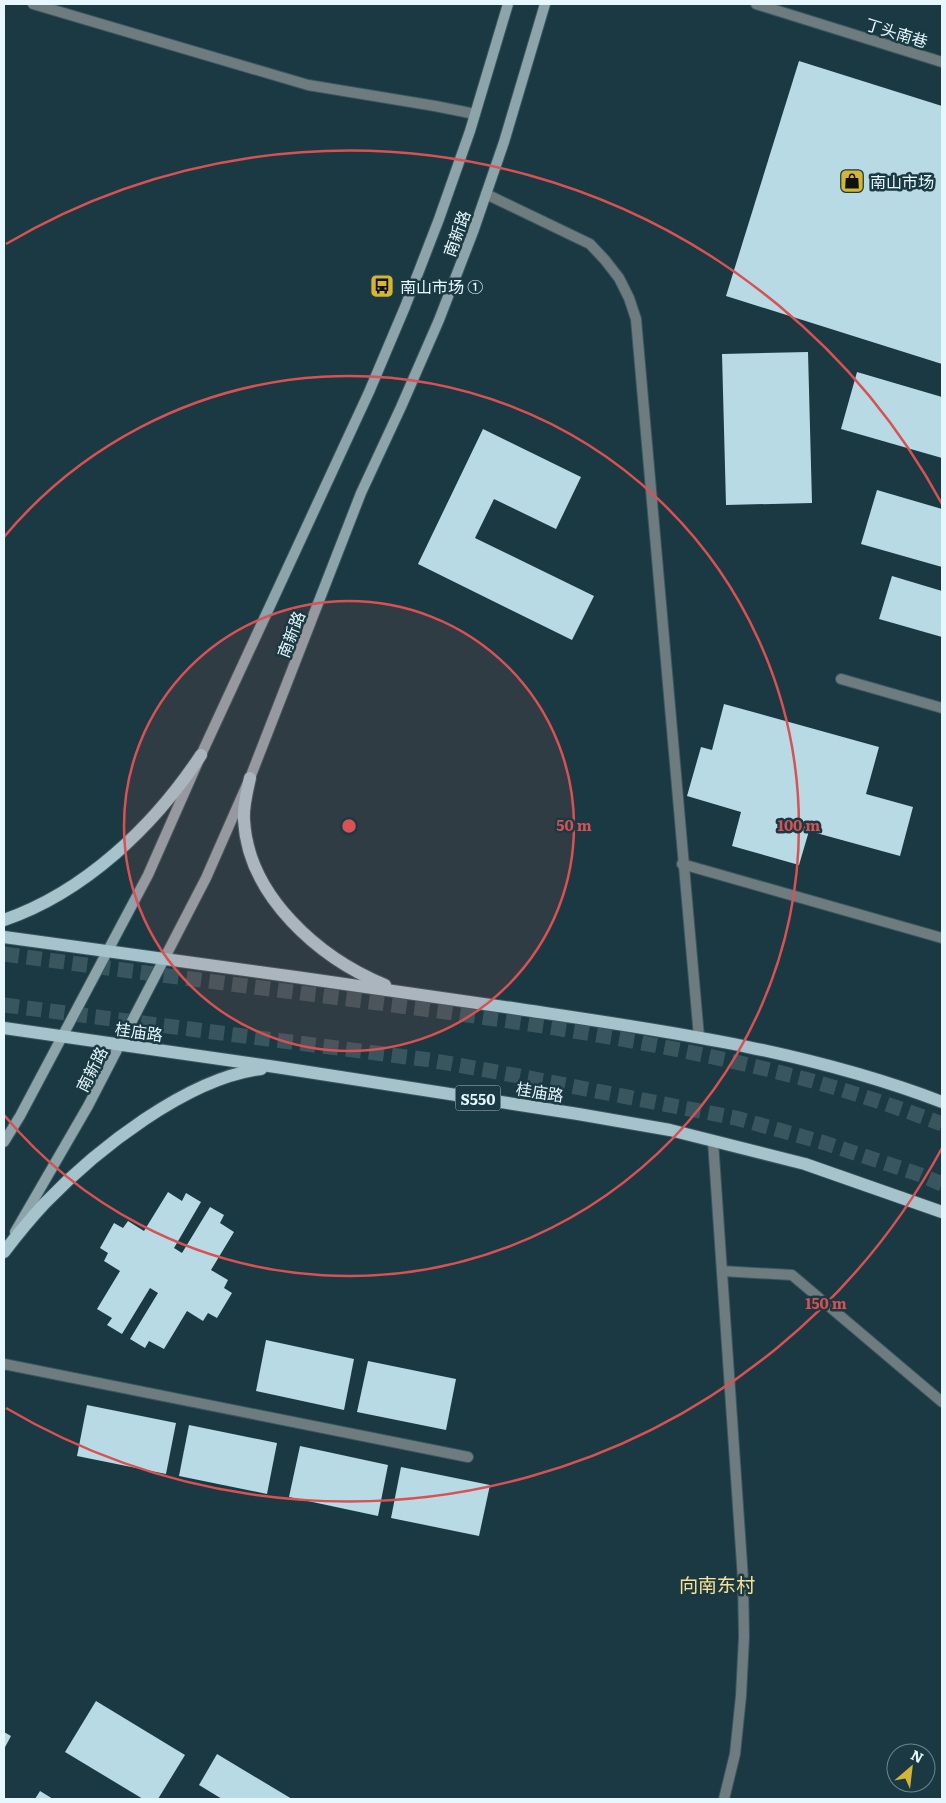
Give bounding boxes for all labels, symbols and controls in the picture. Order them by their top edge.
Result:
street label: 丁头南巷 [863,11,931,53]
shop icon: 南山市场 [839,168,865,194]
place label: 南山市场 [870,169,934,193]
street label: 南新路 [437,206,475,260]
bus stop icon: 南山市场 ① [369,273,395,299]
place label: 南山市场 ① [400,274,483,298]
street label: 南新路 [270,607,310,661]
text: 50 m [556,813,592,836]
text: 100 m [778,813,820,836]
centre of rings [340,817,358,835]
street label: 桂庙路 [114,1016,164,1046]
street label: 南新路 [69,1042,113,1096]
street label: 桂庙路 [514,1075,566,1107]
road number: S550 [456,1086,500,1110]
text: 150 m [805,1291,847,1314]
district label: 向南东村 [679,1570,755,1598]
north arrow [886,1743,936,1793]
text: N [908,1744,928,1767]

